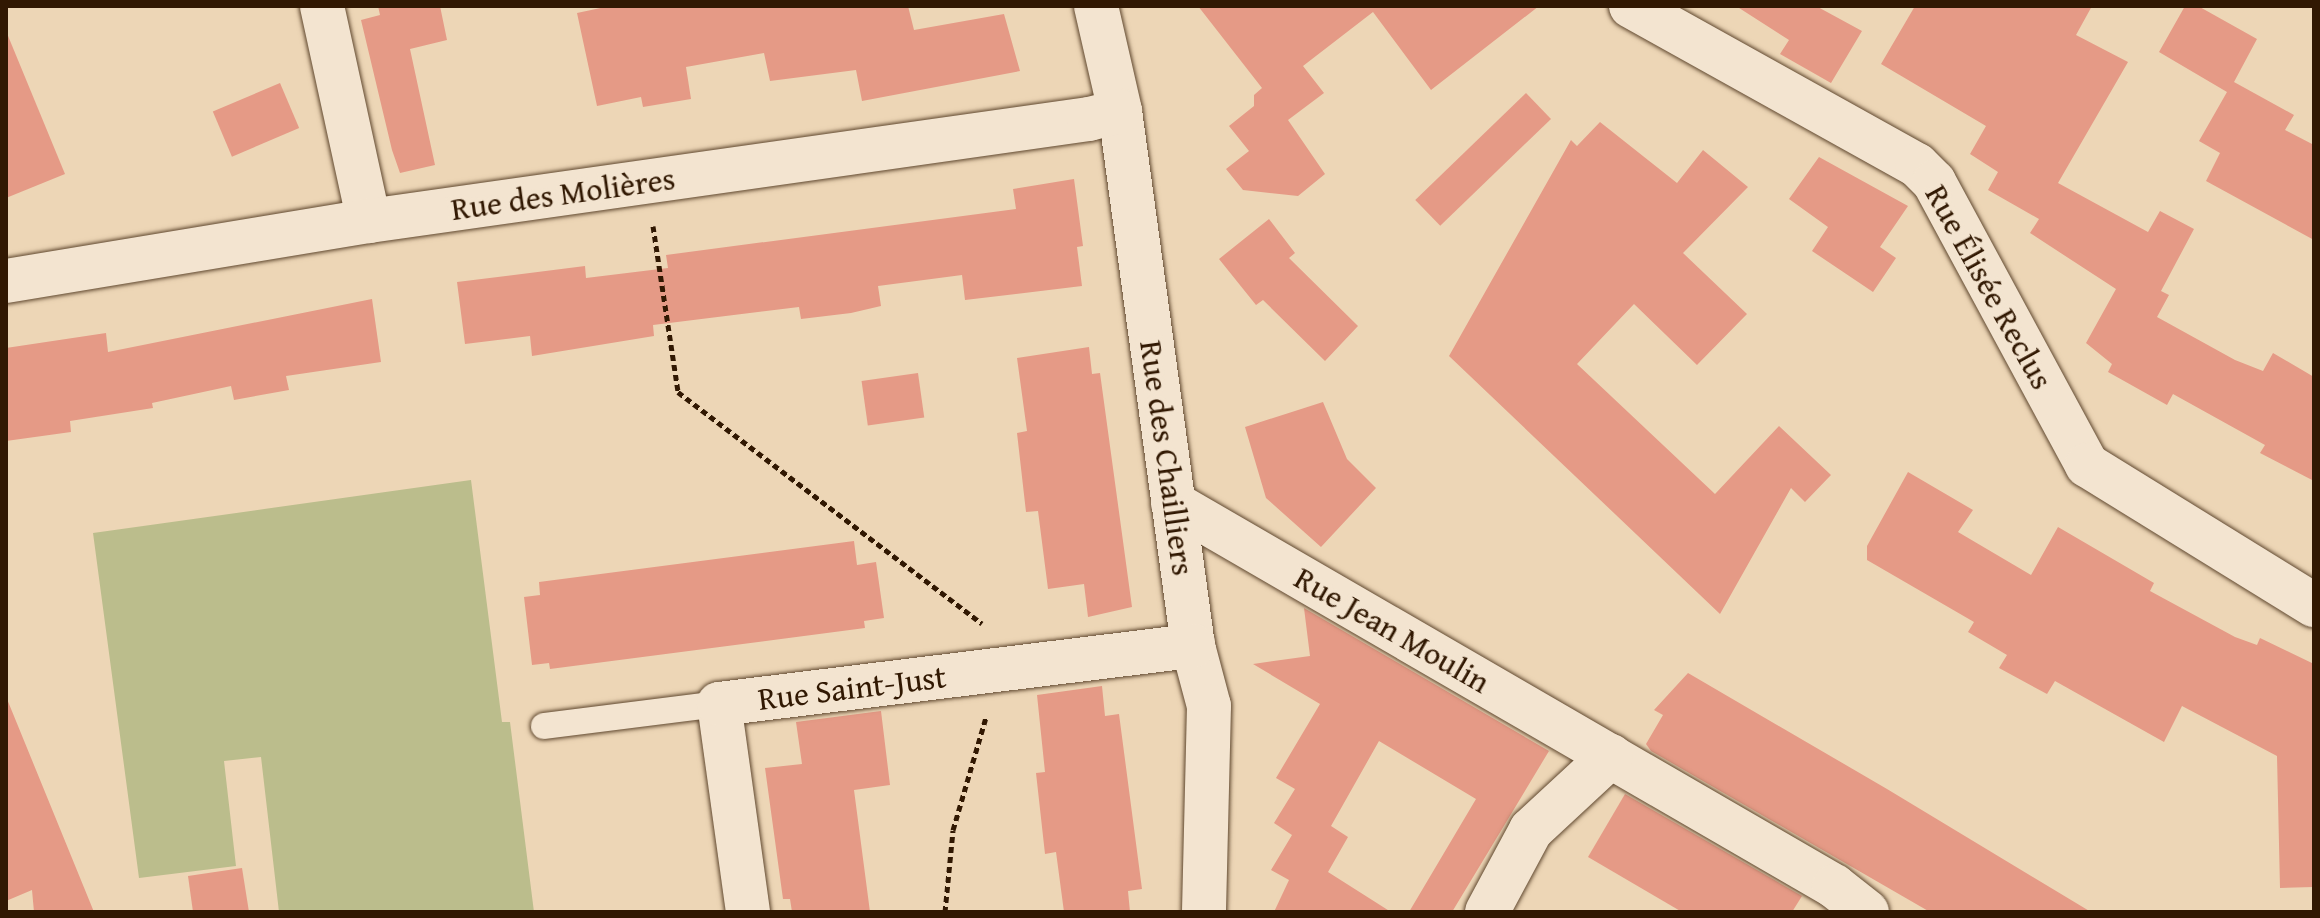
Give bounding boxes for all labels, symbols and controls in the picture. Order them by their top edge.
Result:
street label: Rue des Molières [449,159,677,229]
street label: Rue Élisée Reclus [1917,178,2061,396]
street label: Rue des Chailliers [1131,338,1203,578]
street label: Rue Jean Moulin [1288,559,1496,701]
street label: Rue Saint-Just [756,657,948,719]

